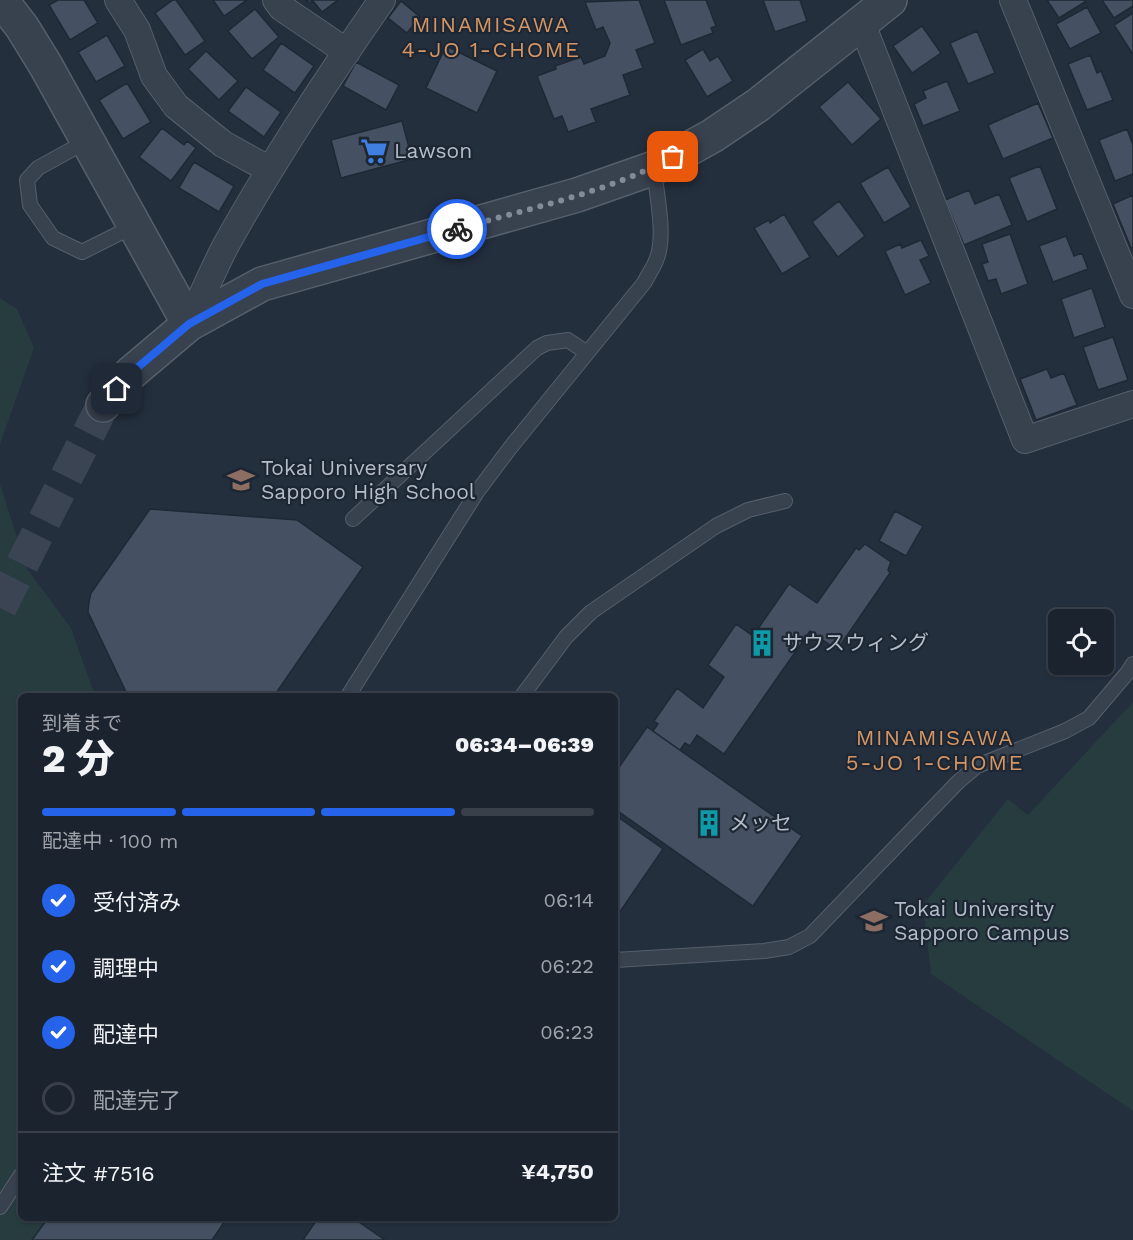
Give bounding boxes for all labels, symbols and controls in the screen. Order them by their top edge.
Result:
district label: MINAMISAWA 4-JO 1-CHOME [402,12,580,62]
pin [647,131,698,182]
supermarket icon: Lawson [359,136,389,166]
place label: Lawson [394,138,472,163]
icon: bag [656,140,689,173]
courier [427,199,487,259]
icon: bike [441,213,474,246]
pin [91,363,142,414]
icon: home [100,372,133,405]
place label: Tokai Universary Sapporo High School [261,455,476,504]
school or university icon: Tokai Universary Sapporo High School [226,465,256,495]
map controls [1048,609,1114,675]
button: locate [1048,609,1114,675]
building icon: サウスウィング [747,628,777,658]
place label: サウスウィング [782,630,929,655]
text: 到着まで [42,711,122,735]
district label: MINAMISAWA 5-JO 1-CHOME [846,725,1024,775]
text: 06:34–06:39 [455,732,594,757]
text: 2 分 [42,736,115,781]
building icon: メッセ [694,808,724,838]
place label: メッセ [729,810,792,835]
text: 配達中 · 100 m [42,829,178,853]
icon: check [42,884,75,917]
text: 06:14 [543,888,594,912]
text: 受付済み [93,890,181,915]
place label: Tokai University Sapporo Campus [894,896,1070,945]
school or university icon: Tokai University Sapporo Campus [859,906,889,936]
icon: check [42,950,75,983]
text: 06:22 [540,954,594,978]
text: 調理中 [93,956,159,981]
icon: check [42,1016,75,1049]
text: 06:23 [540,1020,594,1044]
text: 配達中 [93,1022,159,1047]
text: 配達完了 [93,1088,181,1113]
text: ¥4,750 [521,1159,594,1184]
text: 注文 #7516 [42,1161,155,1186]

